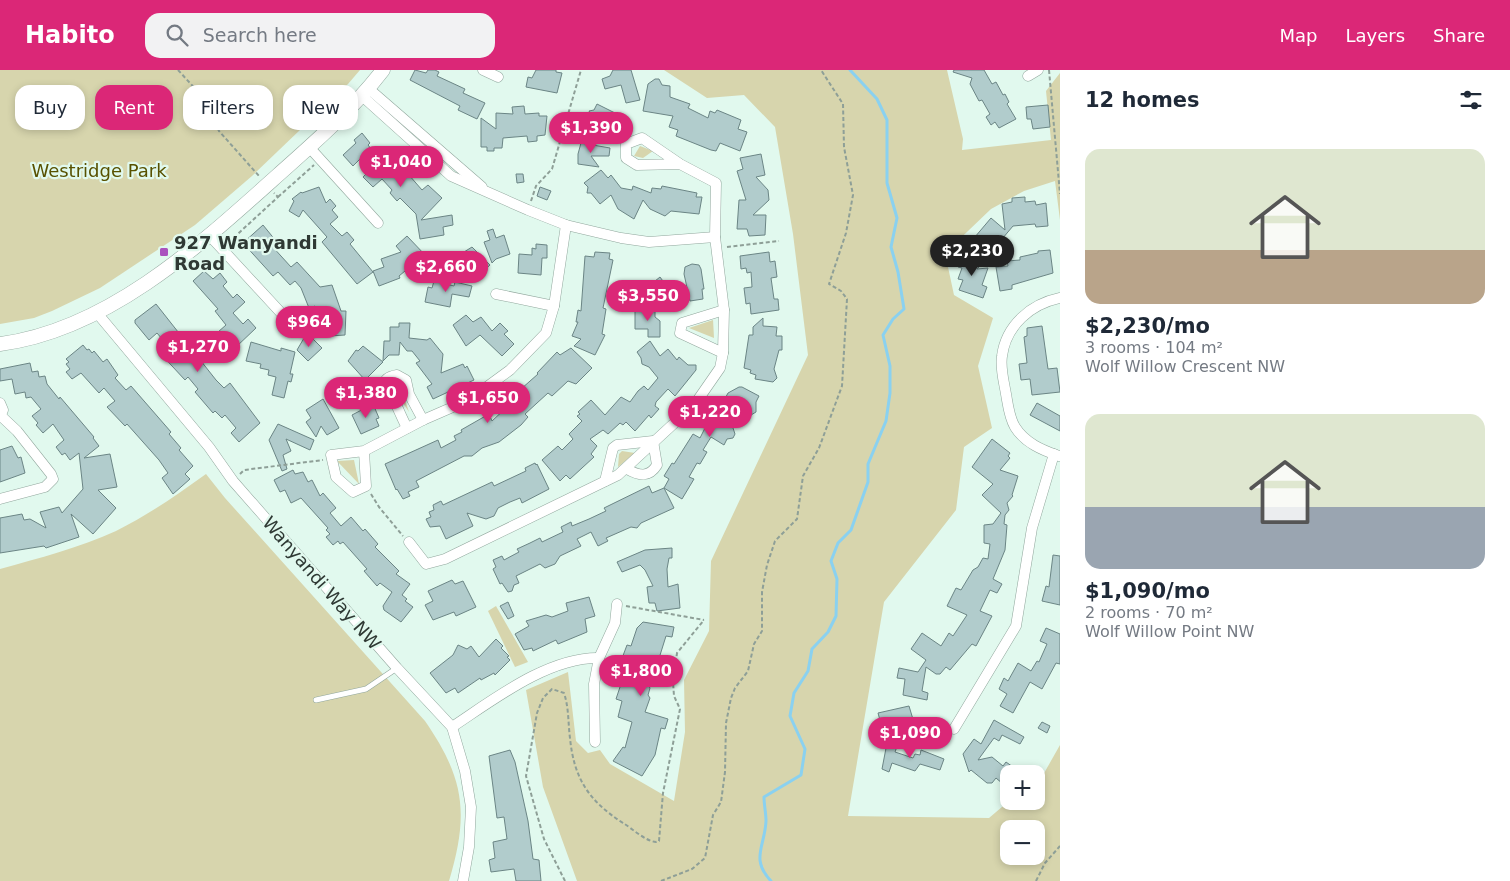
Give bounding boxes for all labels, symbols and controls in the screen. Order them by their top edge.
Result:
search box [145,13,495,58]
text: Habito [25,21,115,49]
icon: search [163,21,191,49]
text: Search here [203,24,317,46]
text: Map [1279,25,1317,46]
text: Layers [1345,25,1405,46]
text: Share [1433,25,1485,46]
chip: Buy [15,85,85,130]
chip: Rent [95,85,173,130]
chip: Filters [183,85,273,130]
chip: New [283,85,358,130]
icon: filters [1457,86,1485,114]
text: 12 homes [1085,88,1200,112]
pin: $1,390 [550,112,632,154]
text: $1,390 [560,118,622,137]
pin: $1,040 [360,146,442,188]
text: $1,040 [370,152,432,171]
park label: Westridge Park [31,160,167,181]
icon: home [1240,182,1330,272]
place label: 927 Wanyandi Road [174,232,318,274]
pin: $2,230 [931,234,1013,277]
text: $2,230 [941,241,1003,260]
marker: 927 Wanyandi Road [158,246,170,258]
pin: $2,660 [405,250,487,293]
text: $2,660 [415,257,477,276]
pin: $3,550 [607,280,689,322]
text: $3,550 [617,286,679,305]
pin: $964 [279,306,339,348]
text: $964 [287,312,331,331]
text: $2,230/mo [1085,314,1210,338]
pin: $1,270 [157,330,239,373]
text: $1,270 [167,337,229,356]
text: 3 rooms · 104 m² [1085,338,1223,357]
text: Wolf Willow Crescent NW [1085,357,1285,376]
pin: $1,380 [325,376,407,419]
pin: $1,650 [447,382,529,424]
text: $1,380 [335,383,397,402]
text: $1,650 [457,388,519,407]
pin: $1,220 [669,396,751,438]
text: $1,220 [679,402,741,421]
icon: home [1240,447,1330,537]
street label: Wanyandi Way NW [258,512,386,654]
text: $1,090/mo [1085,579,1210,603]
text: 2 rooms · 70 m² [1085,603,1213,622]
text: Wolf Willow Point NW [1085,622,1254,641]
pin: $1,800 [600,654,682,697]
text: $1,800 [610,661,672,680]
pin: $1,090 [869,716,951,759]
text: $1,090 [879,723,941,742]
map controls [1000,765,1045,865]
button: + [1000,765,1045,810]
button: − [1000,820,1045,865]

